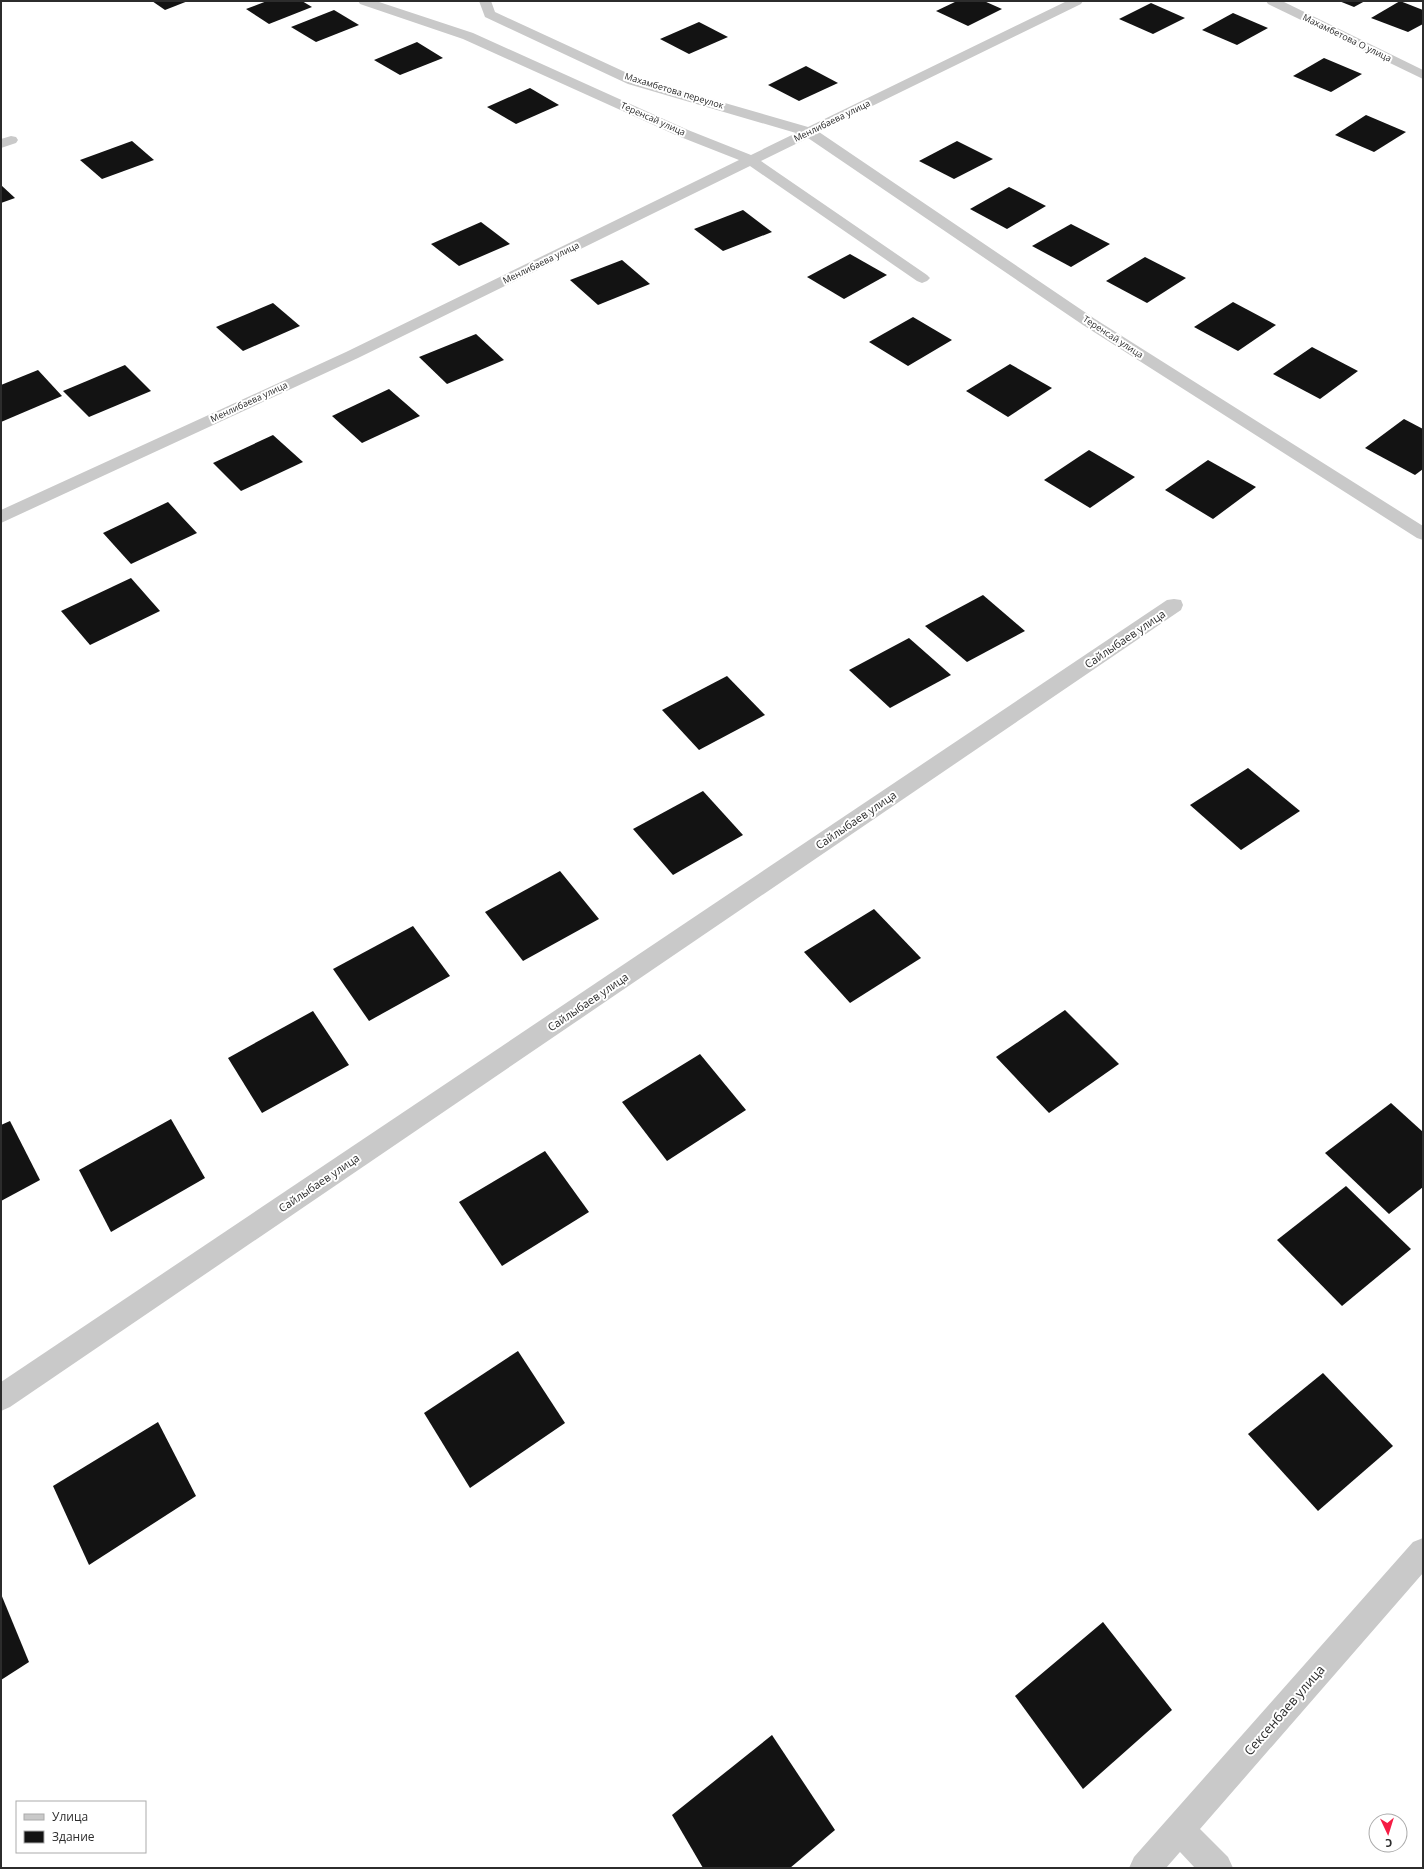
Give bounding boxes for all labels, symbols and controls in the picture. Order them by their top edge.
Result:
street label: Махамбетова О улица [1301,10,1394,65]
street label: Махамбетова переулок [623,69,726,112]
street label: Менлибаева улица [791,96,872,145]
street label: Теренсай улица [619,98,688,139]
street label: Менлибаева улица [500,238,581,287]
street label: Теренсай улица [1081,312,1146,361]
street label: Менлибаева улица [208,378,289,425]
street label: Сайлыбаев улица [1081,606,1168,671]
street label: Сайлыбаев улица [812,787,899,852]
street label: Сайлыбаев улица [544,969,631,1034]
street label: Сайлыбаев улица [275,1150,362,1215]
street label: Сексенбаев улица [1240,1661,1328,1759]
legend [16,1801,146,1853]
text: Улица [52,1808,88,1825]
north arrow [1368,1813,1408,1853]
text: Здание [52,1828,95,1845]
text: С [1385,1836,1393,1851]

